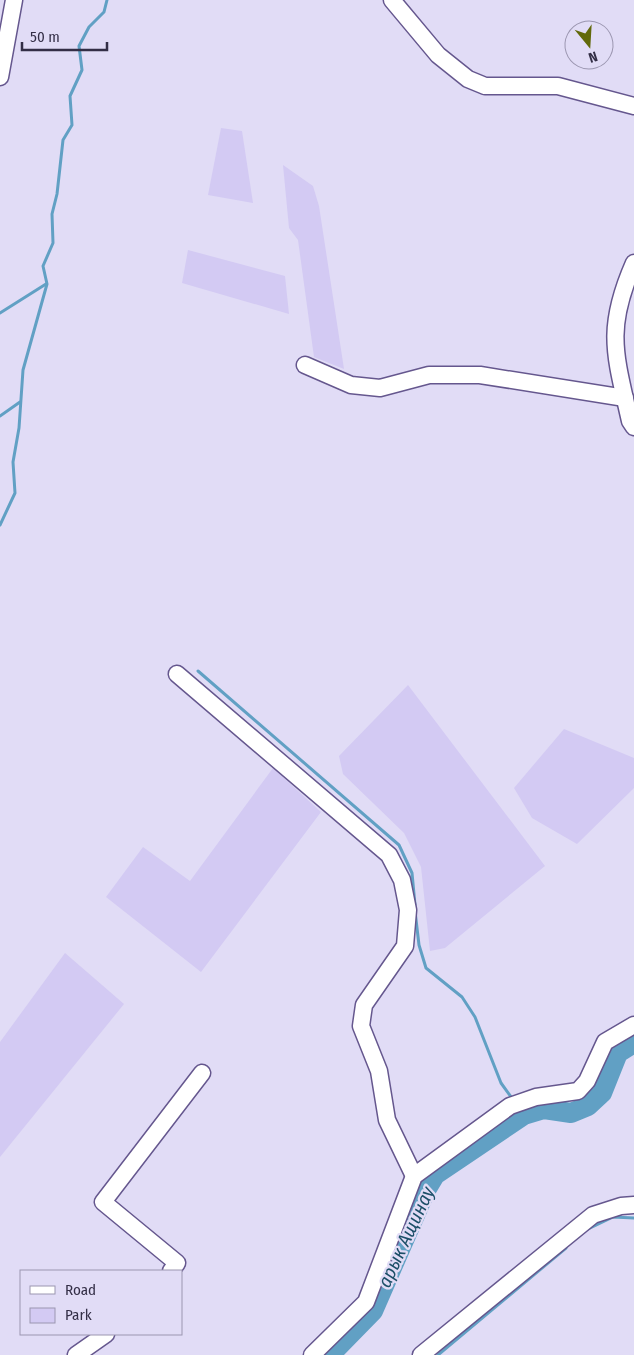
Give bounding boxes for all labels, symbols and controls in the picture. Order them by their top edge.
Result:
scale bar [22,20,108,52]
north arrow [564,20,614,70]
text: 50 m [30,28,60,46]
text: N [586,48,599,66]
water label: арык Ащинау [373,1182,440,1291]
legend [20,1270,182,1335]
text: Road [65,1281,96,1299]
text: Park [65,1306,92,1324]

